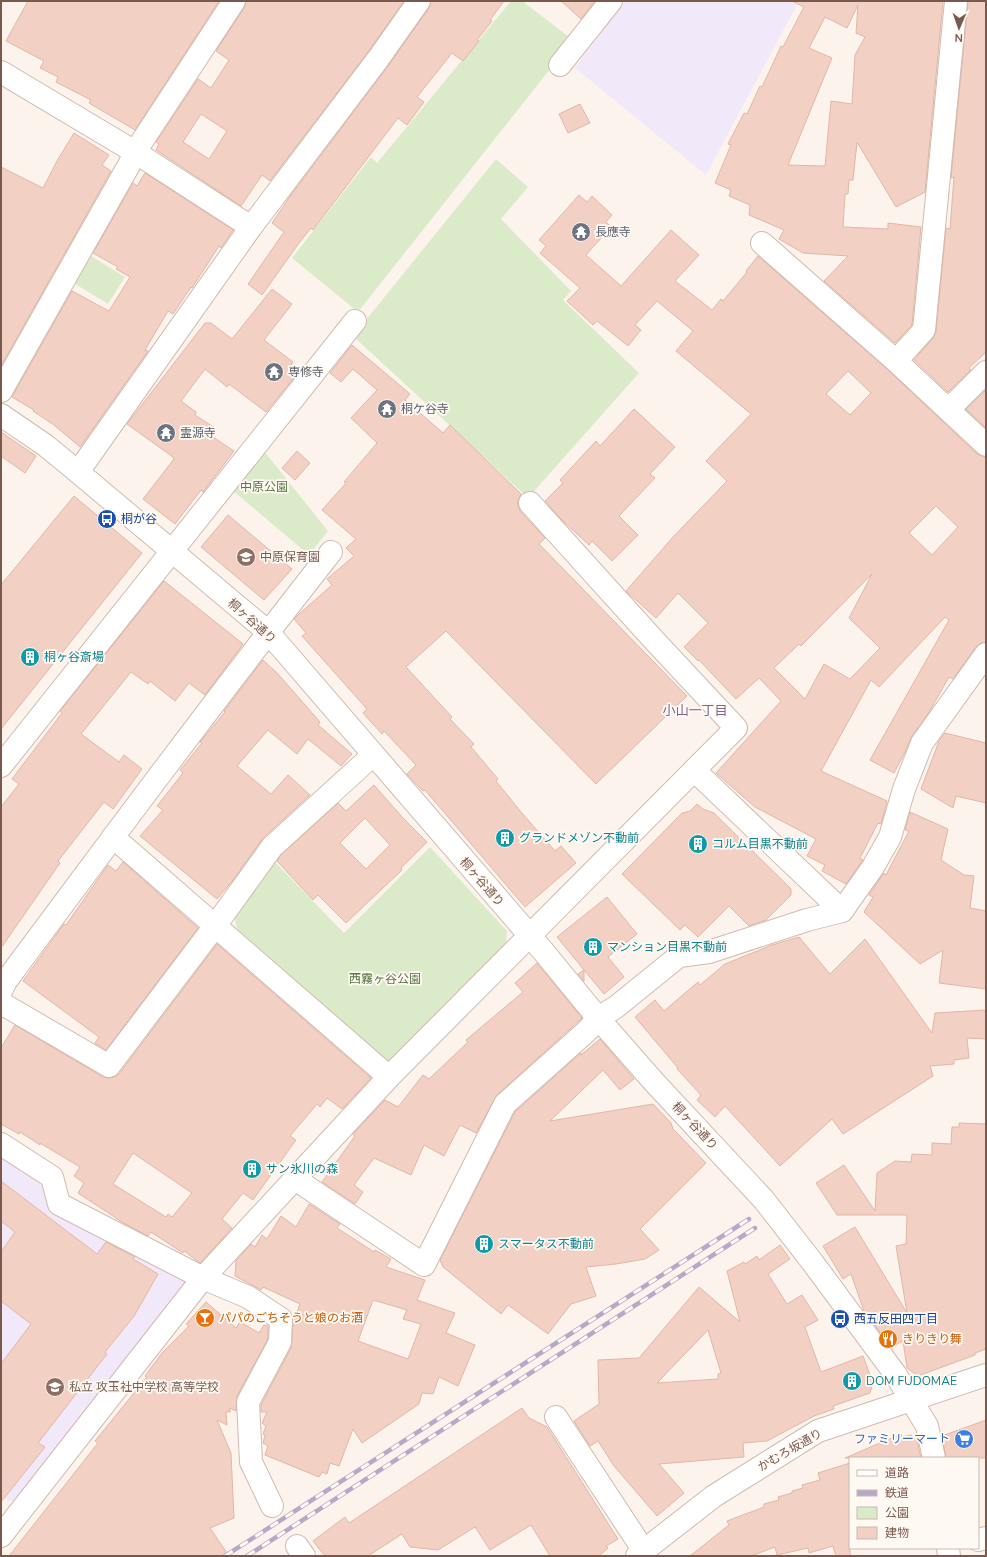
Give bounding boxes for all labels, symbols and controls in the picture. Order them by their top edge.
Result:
north arrow [939,8,979,48]
text: N [954,30,963,45]
temple icon: 長應寺 [570,221,592,243]
place label: 長應寺 [595,224,631,240]
temple icon: 専修寺 [263,361,285,383]
place label: 専修寺 [288,364,324,380]
temple icon: 桐ケ谷寺 [376,398,398,420]
place label: 桐ケ谷寺 [401,401,449,417]
temple icon: 霊源寺 [155,422,177,444]
place label: 霊源寺 [180,425,216,441]
park label: 中原公園 [240,479,288,495]
bus stop icon: 桐が谷 [96,508,118,530]
place label: 桐が谷 [121,511,157,527]
school or university icon: 中原保育園 [235,546,257,568]
place label: 中原保育園 [260,549,320,565]
street label: 桐ヶ谷通り [224,595,280,647]
building icon: 桐ヶ谷斎場 [19,646,41,668]
place label: 桐ヶ谷斎場 [44,649,104,665]
district label: 小山一丁目 [662,702,728,720]
building icon: グランドメゾン不動前 [494,827,516,849]
place label: グランドメゾン不動前 [519,830,639,846]
building icon: コルム目黒不動前 [687,833,709,855]
place label: コルム目黒不動前 [712,836,808,852]
street label: 桐ヶ谷通り [456,854,508,910]
building icon: マンション目黒不動前 [582,936,604,958]
place label: マンション目黒不動前 [607,939,727,955]
park label: 西霧ヶ谷公園 [349,971,421,987]
street label: 桐ヶ谷通り [669,1099,721,1153]
building icon: サン氷川の森 [241,1158,263,1180]
place label: サン氷川の森 [266,1161,338,1177]
building icon: スマータス不動前 [473,1233,495,1255]
place label: スマータス不動前 [498,1236,594,1252]
bar icon: パパのごちそうと娘のお酒 [194,1307,216,1329]
bus stop icon: 西五反田四丁目 [829,1308,851,1330]
place label: パパのごちそうと娘のお酒 [219,1310,363,1326]
place label: 西五反田四丁目 [854,1311,938,1327]
restaurant icon: きりきり舞 [877,1328,899,1350]
place label: きりきり舞 [902,1331,962,1347]
building icon: DOM FUDOMAE [841,1370,863,1392]
place label: DOM FUDOMAE [866,1373,957,1389]
school or university icon: 私立 攻玉社中学校 高等学校 [44,1376,66,1398]
place label: 私立 攻玉社中学校 高等学校 [69,1379,219,1395]
street label: かむろ坂通り [755,1425,825,1475]
supermarket icon: ファミリーマート [953,1428,975,1450]
place label: ファミリーマート [854,1431,950,1447]
legend [849,1457,979,1549]
text: 道路 [885,1465,909,1481]
text: 鉄道 [885,1485,909,1501]
text: 公園 [885,1505,909,1521]
text: 建物 [885,1525,909,1541]

